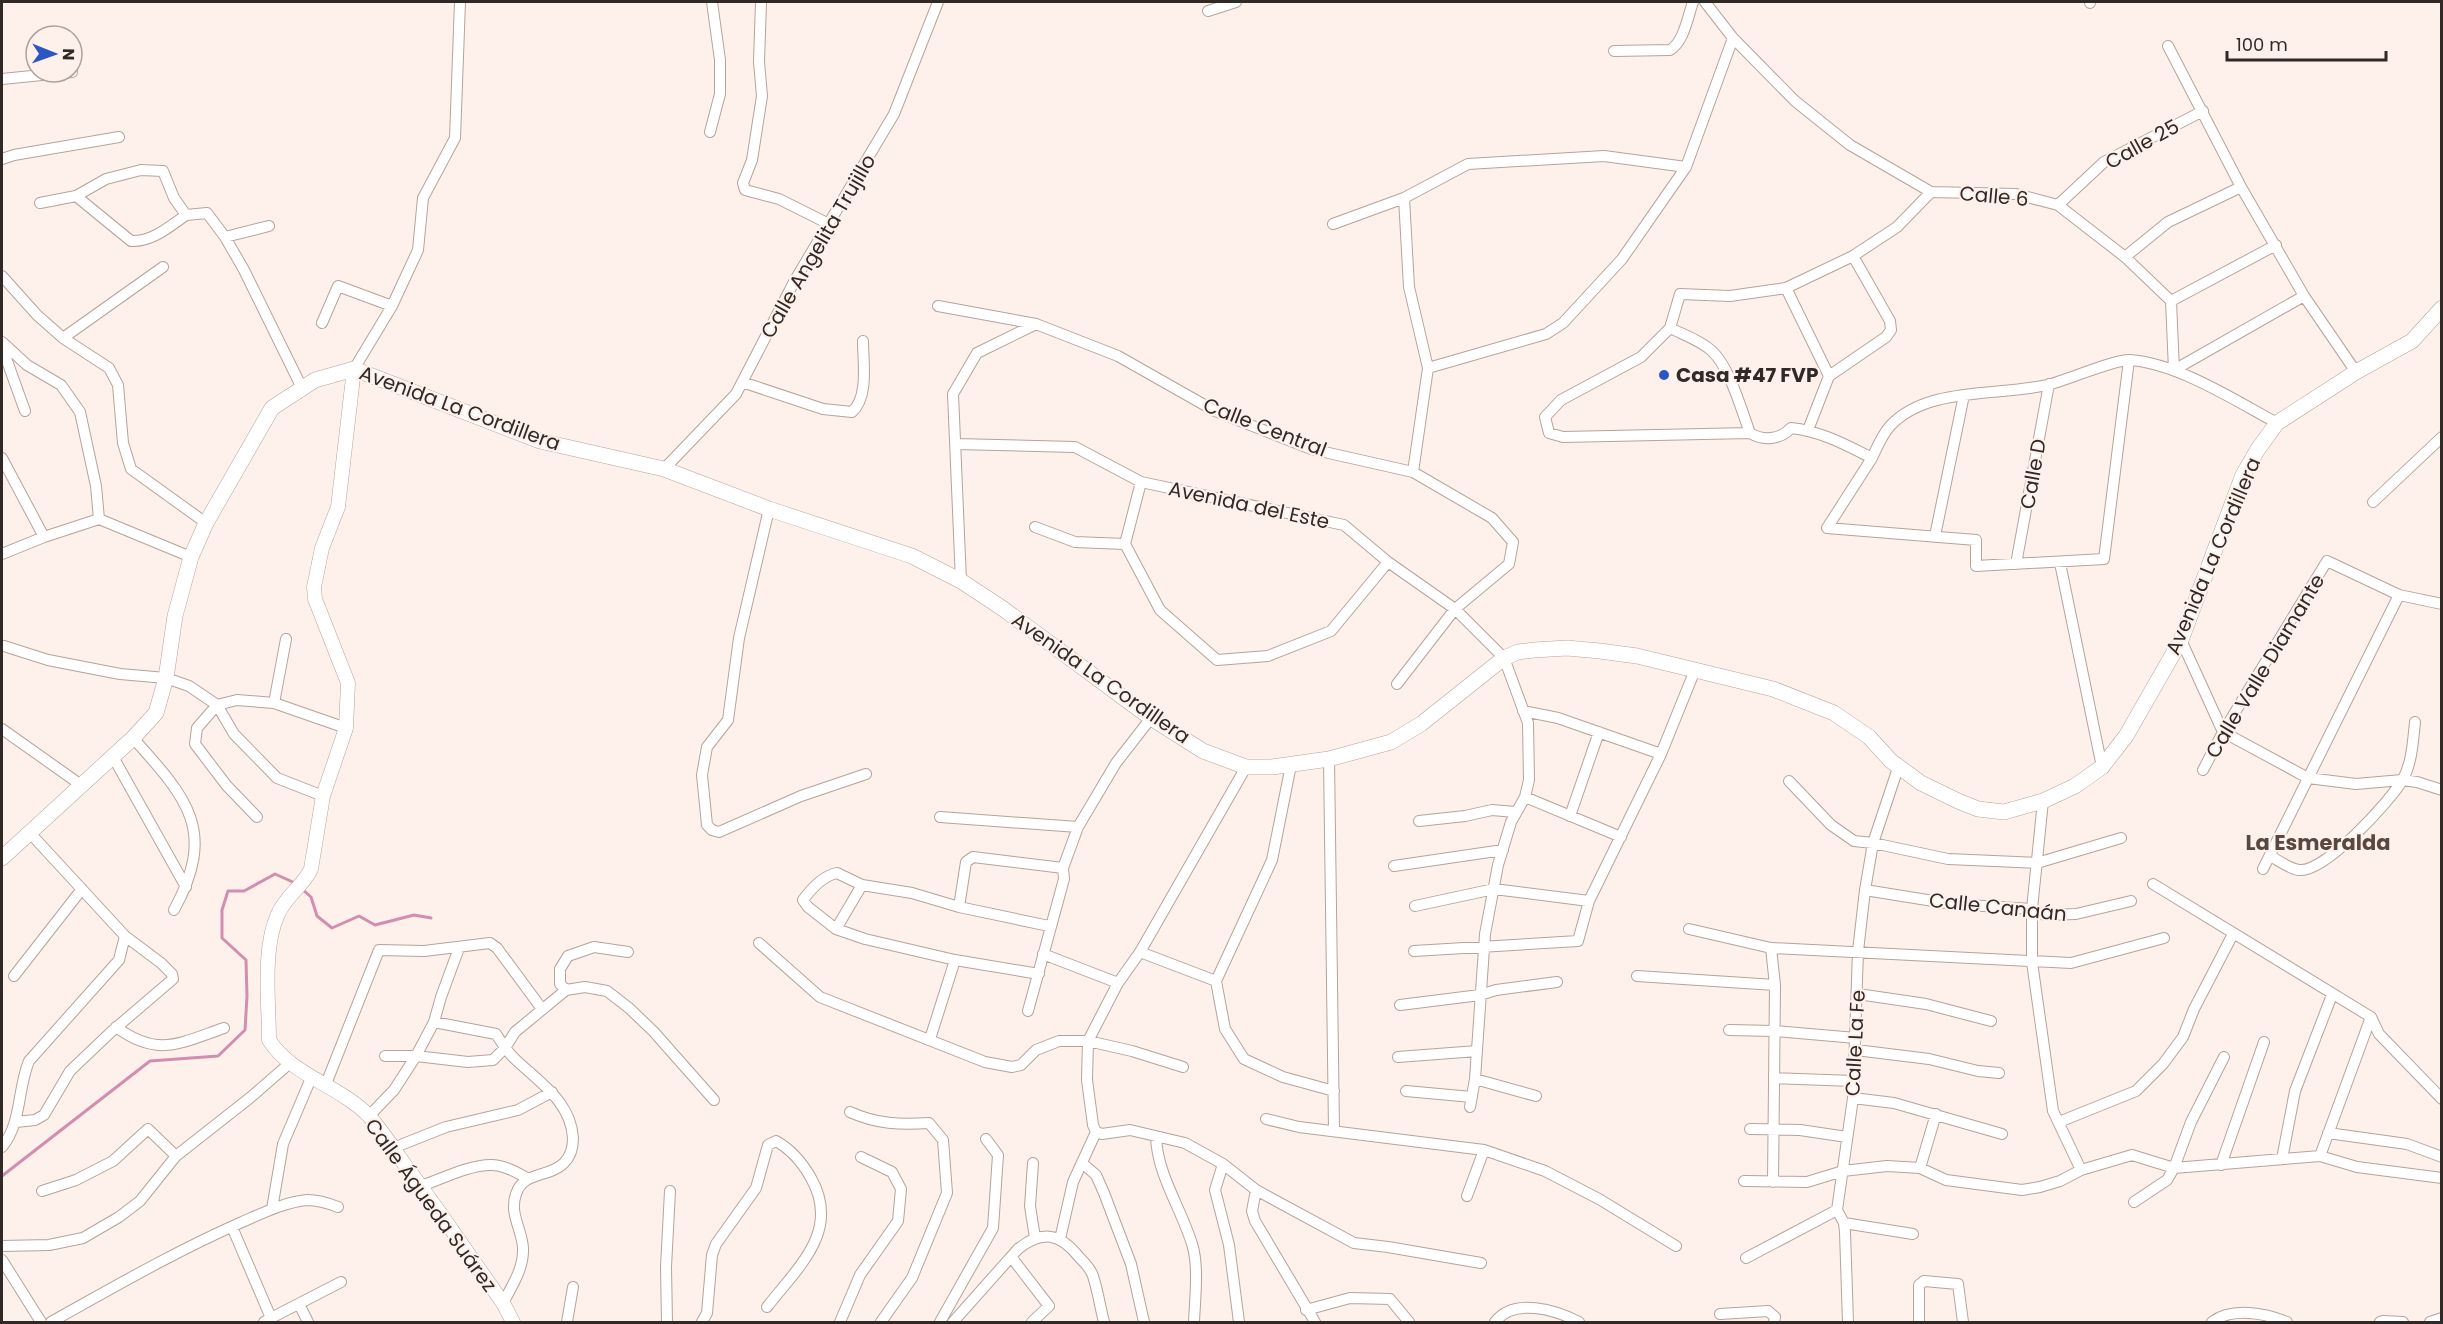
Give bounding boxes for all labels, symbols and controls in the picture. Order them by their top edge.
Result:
north arrow [24,24,84,84]
scale bar [2227,24,2386,62]
text: 100 m [2236,32,2288,57]
text: N [57,48,80,60]
street label: Calle 25 [2100,112,2184,176]
street label: Calle Angelita Trujillo [754,149,882,343]
street label: Calle 6 [1958,179,2030,213]
street label: Avenida La Cordillera [356,359,564,457]
place label: Casa #47 FVP [1676,361,1818,389]
marker: Casa #47 FVP [1657,368,1671,382]
street label: Calle Central [1199,391,1331,463]
street label: Calle D [2013,437,2053,511]
street label: Avenida La Cordillera [2159,453,2267,659]
street label: Avenida del Este [1166,474,1332,536]
street label: Calle Valle Diamante [2199,569,2331,763]
street label: Avenida La Cordillera [1006,606,1196,750]
district label: La Esmeralda [2246,828,2390,857]
street label: Calle Canaán [1928,886,2068,928]
street label: Calle La Fe [1838,989,1872,1097]
street label: Calle Águeda Suárez [359,1113,503,1297]

